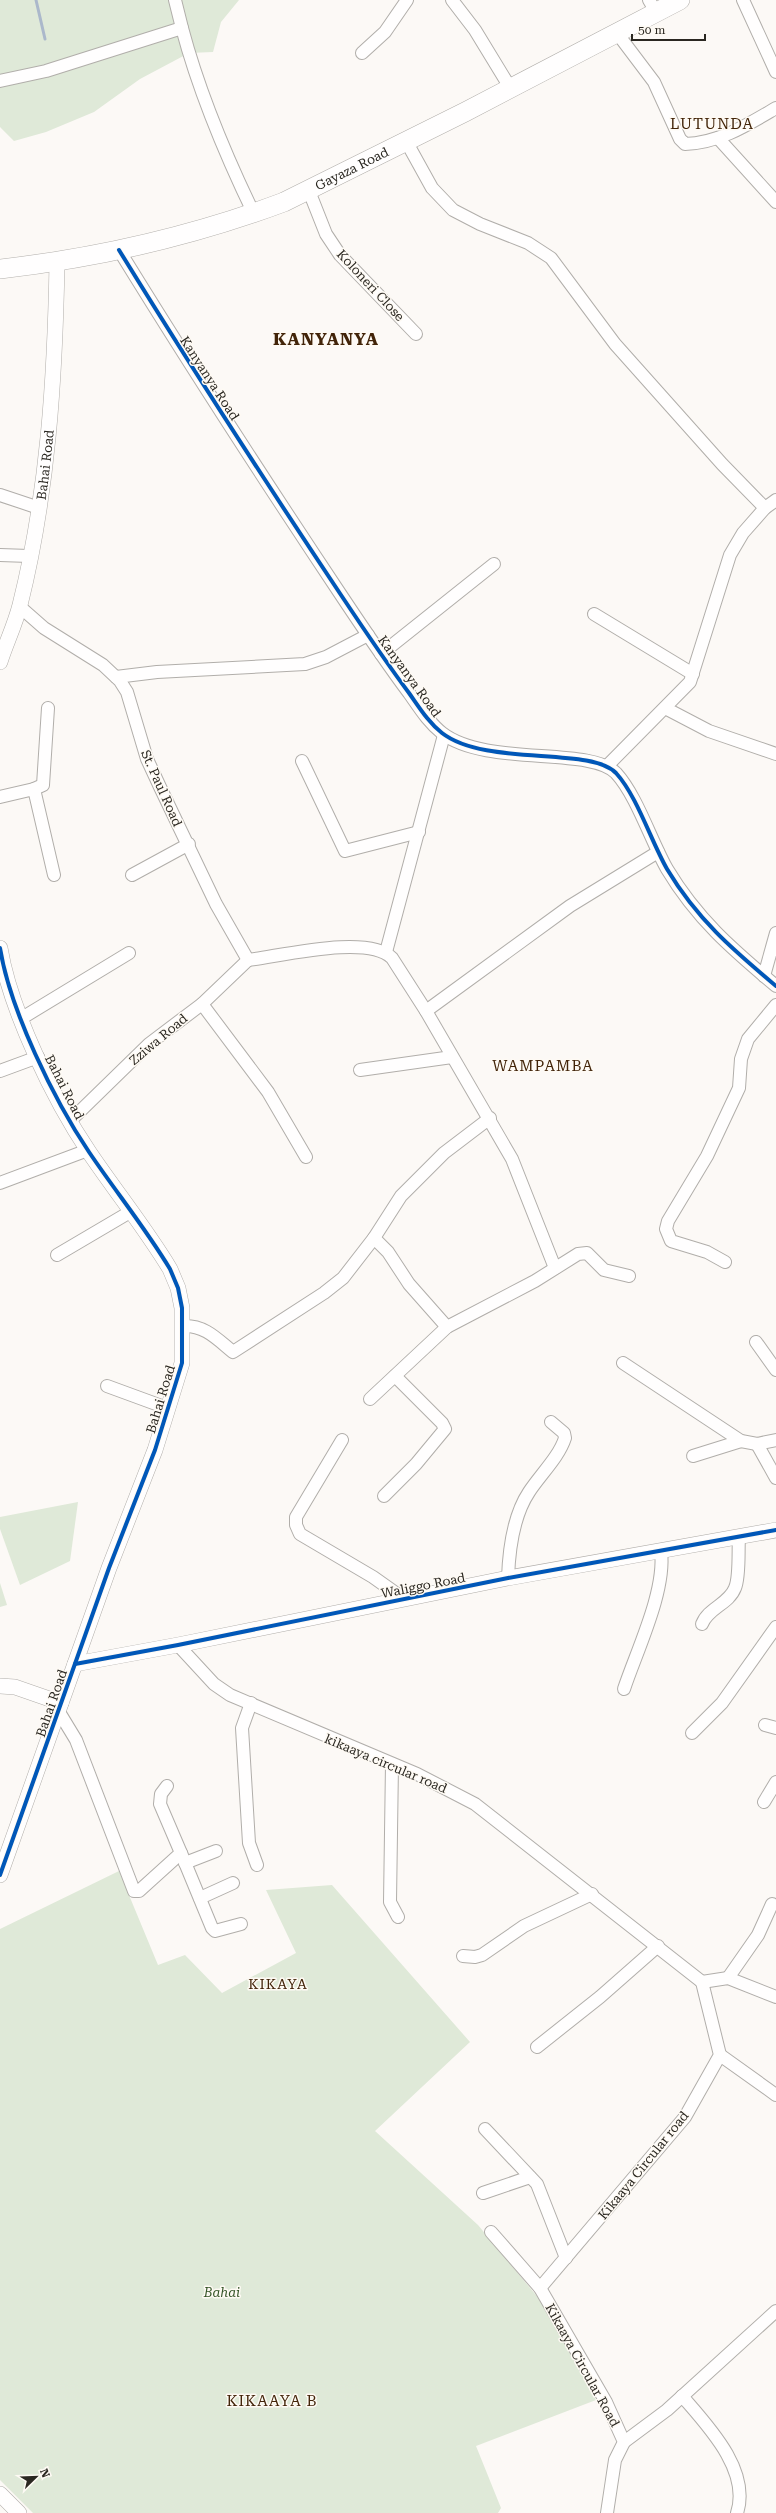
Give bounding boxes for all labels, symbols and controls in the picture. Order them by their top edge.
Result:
scale bar [632,16,705,42]
text: 50 m [638,23,665,37]
district label: LUTUNDA [670,115,754,133]
street label: Gayaza Road [313,144,392,193]
street label: Koloneri Close [334,247,408,324]
district label: KANYANYA [273,329,379,349]
street label: Kanyanya Road [177,334,243,424]
street label: Bahai Road [34,428,57,501]
street label: Kanyanya Road [375,633,445,720]
street label: St. Paul Road [138,748,185,829]
street label: Zziwa Road [126,1010,191,1068]
street label: Bahai Road [42,1052,88,1123]
district label: WAMPAMBA [492,1057,594,1075]
street label: Bahai Road [143,1363,178,1435]
street label: Waliggo Road [380,1570,467,1601]
street label: Bahai Road [33,1667,70,1739]
street label: kikaaya circular road [322,1731,450,1796]
district label: KIKAYA [248,1976,308,1992]
street label: Kikaaya Circular road [595,2108,692,2222]
park label: Bahai [203,2285,240,2300]
street label: Kikaaya Circular Road [542,2301,623,2430]
district label: KIKAAYA B [226,2392,318,2410]
north arrow [16,2457,56,2497]
text: N [37,2467,53,2480]

